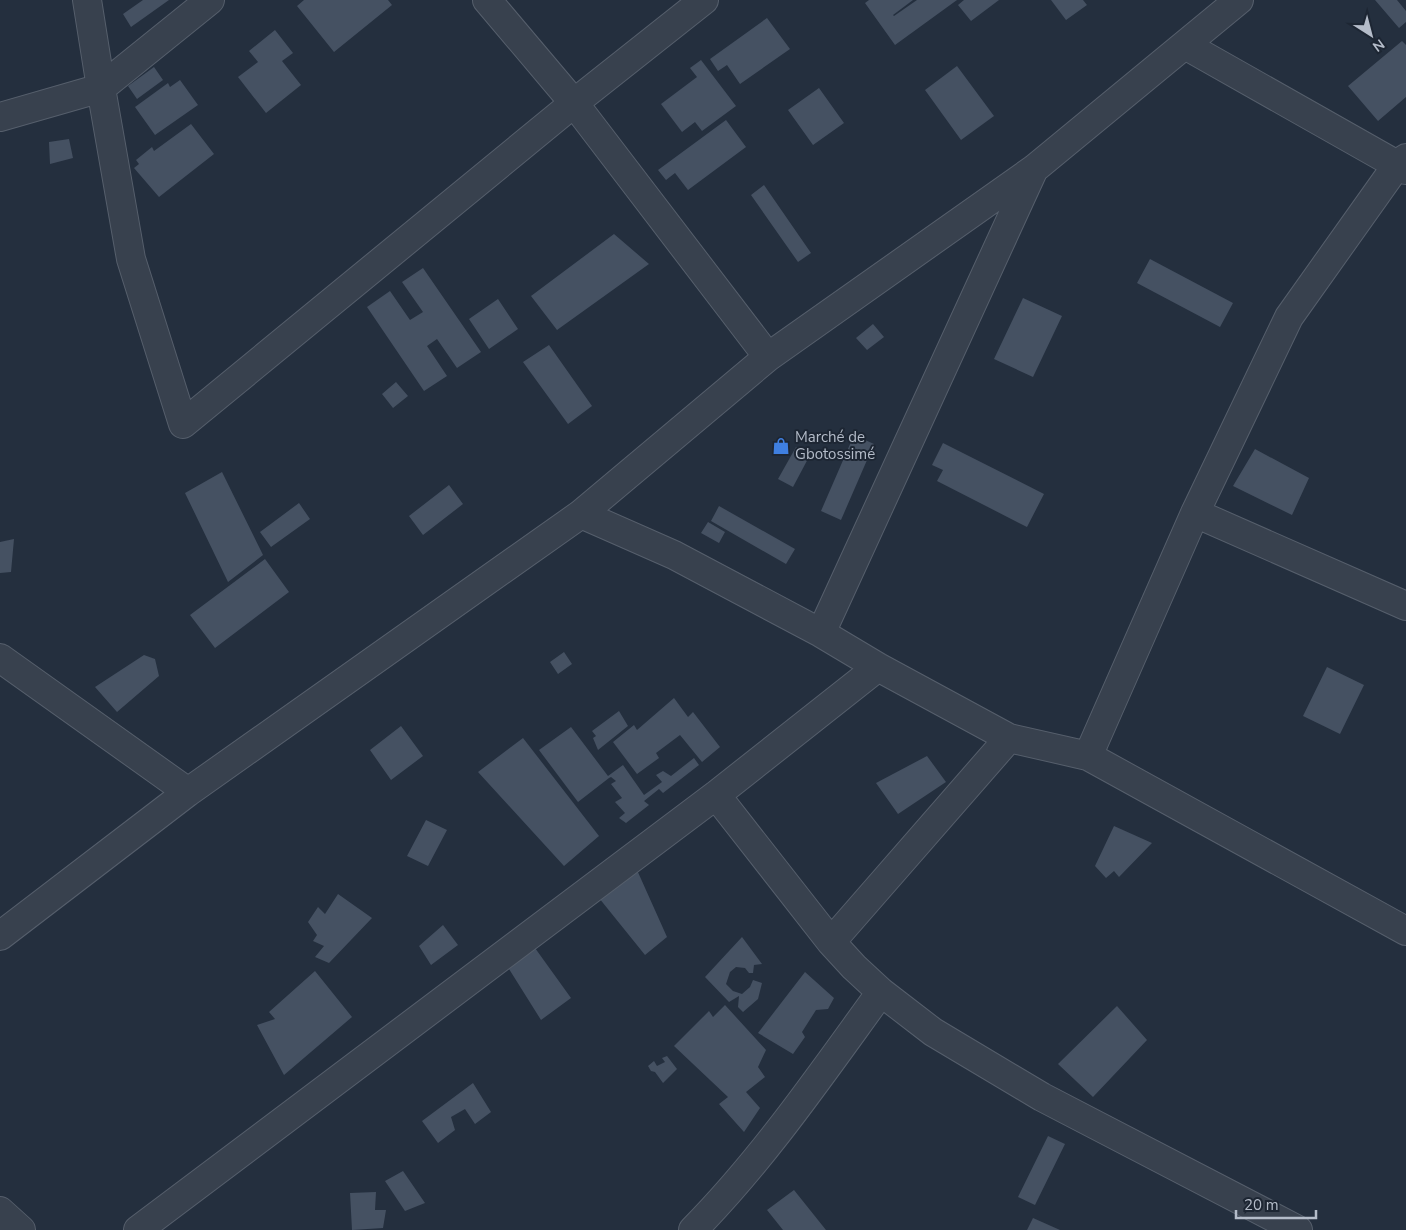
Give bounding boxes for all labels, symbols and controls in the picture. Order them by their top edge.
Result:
north arrow [1346,10,1396,60]
text: N [1369,34,1388,56]
place label: Marché de Gbotossimé [795,427,875,464]
shop icon: Marché de Gbotossimé [771,436,791,456]
scale bar [1236,1188,1316,1220]
text: 20 m [1244,1195,1279,1215]

